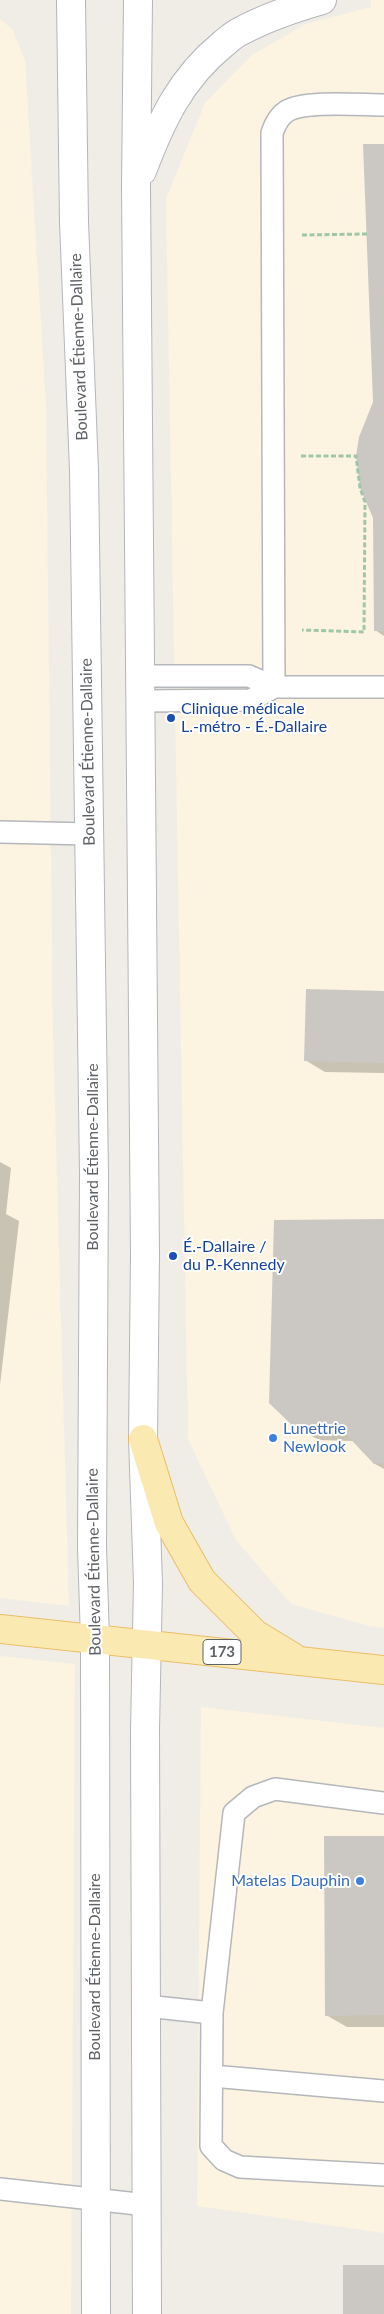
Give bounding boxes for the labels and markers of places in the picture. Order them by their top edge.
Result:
place label: Clinique médicale L.-métro - É.-Dallaire [181,699,327,737]
marker: Clinique médicale L.-métro - É.-Dallaire [165,712,177,724]
place label: É.-Dallaire / du P.-Kennedy [183,1237,285,1275]
marker: É.-Dallaire / du P.-Kennedy [167,1250,179,1262]
place label: Lunettrie Newlook [283,1419,346,1457]
marker: Lunettrie Newlook [267,1432,279,1444]
place label: Matelas Dauphin [231,1871,350,1891]
marker: Matelas Dauphin [354,1875,366,1887]

